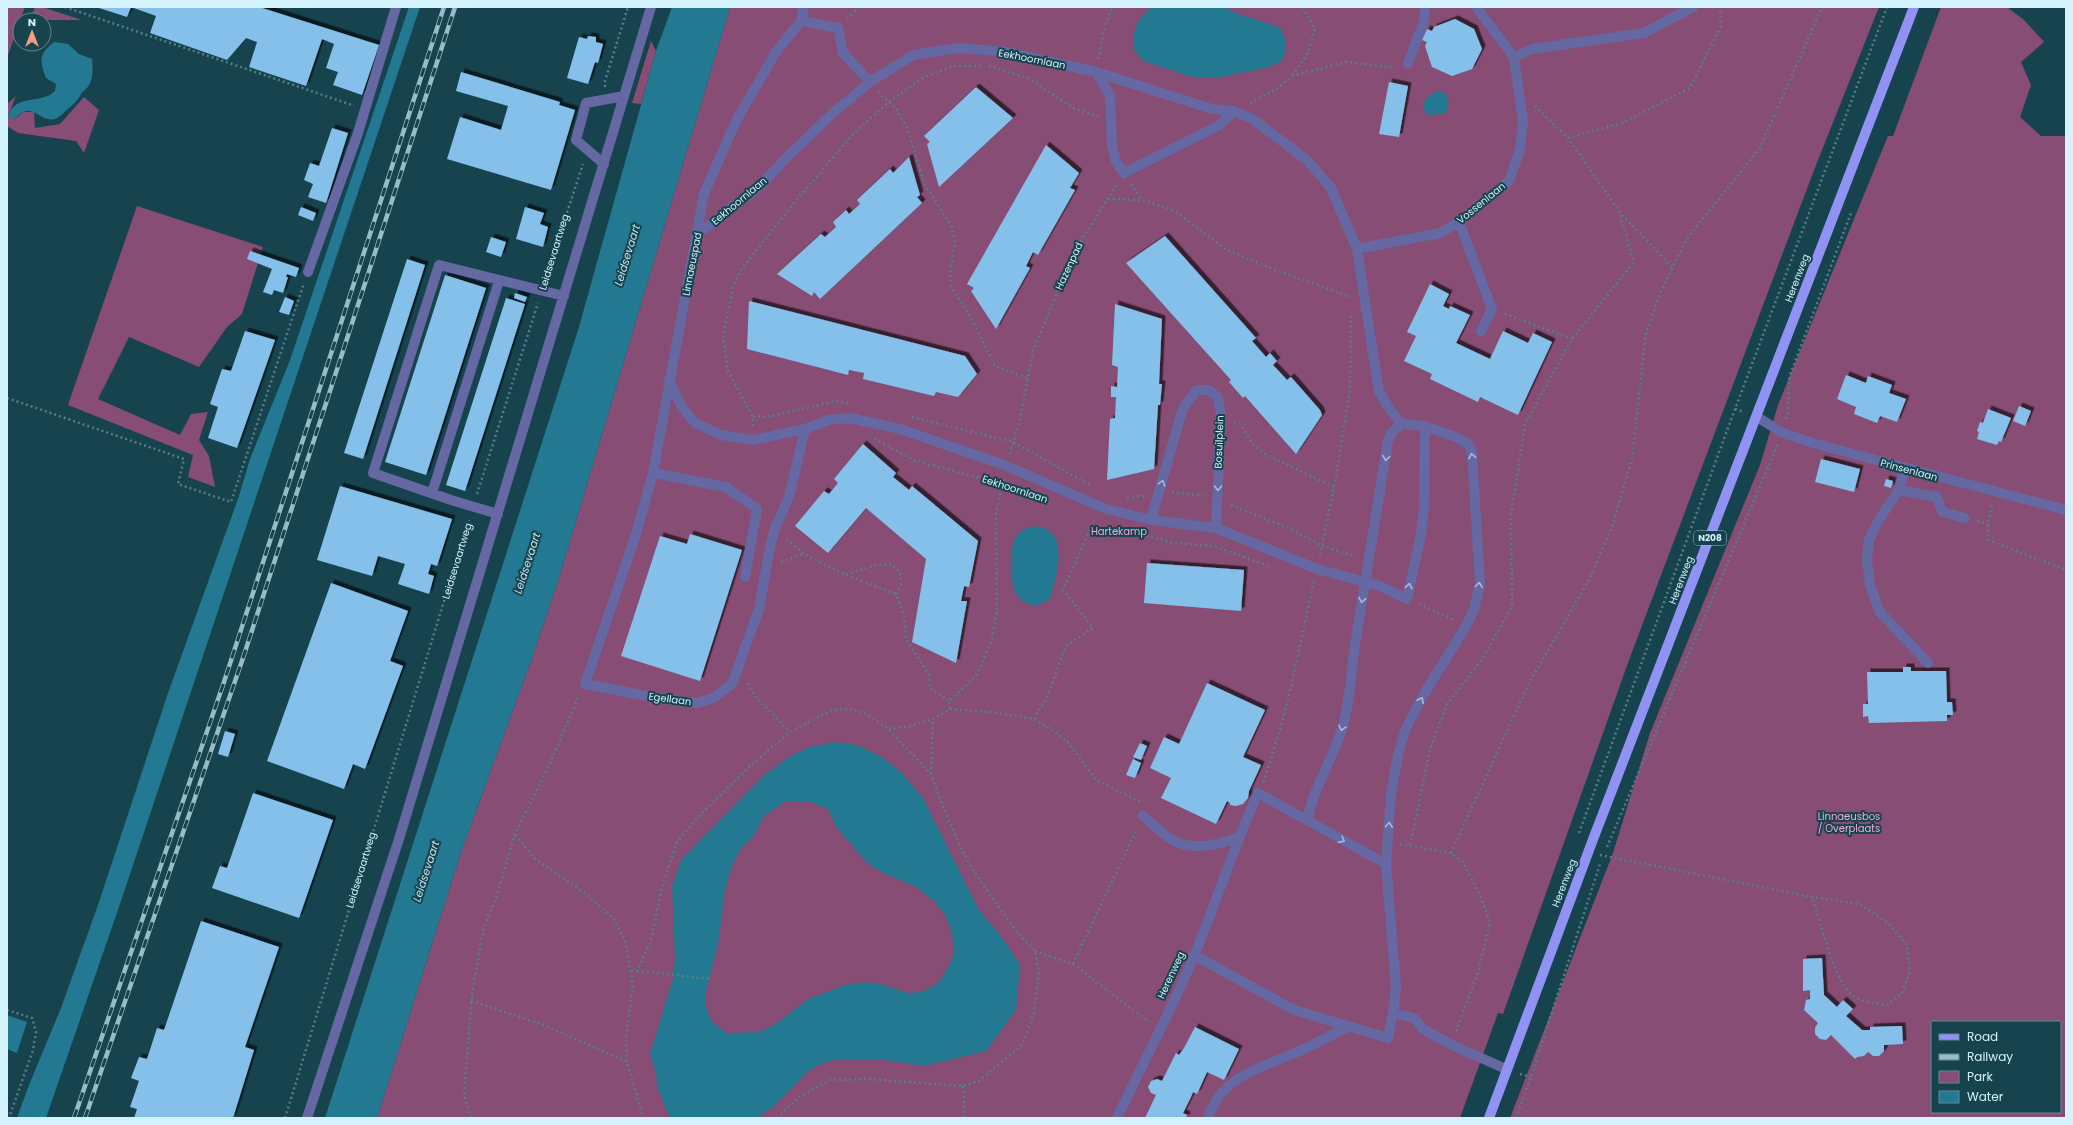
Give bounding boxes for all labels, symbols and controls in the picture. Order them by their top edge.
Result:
north arrow [12,12,52,52]
text: N [28,14,36,30]
street label: Eekhoornlaan [997,45,1067,73]
street label: Eekhoornlaan [708,173,770,229]
street label: Vossenlaan [1454,179,1508,227]
street label: Leidsevaartweg [535,212,573,292]
water label: Leidsevaart [610,221,644,288]
street label: Linnaeuspad [678,231,706,297]
street label: Hazenpad [1051,240,1087,292]
street label: Herenweg [1781,252,1813,304]
street label: Bosuilplein [1211,415,1227,469]
one-way arrow [1468,453,1476,459]
one-way arrow [1382,455,1391,461]
street label: Prinsenlaan [1879,455,1939,485]
street label: Eekhoornlaan [980,471,1050,507]
one-way arrow [1157,480,1166,487]
one-way arrow [1214,485,1222,491]
street label: Leidsevaartweg [438,521,476,601]
park label: Hartekamp [1091,524,1147,539]
water label: Leidsevaart [510,529,545,596]
road number: N208 [1694,531,1726,545]
street label: Herenweg [1665,554,1697,606]
one-way arrow [1474,582,1483,588]
one-way arrow [1405,583,1413,589]
one-way arrow [1359,597,1367,603]
street label: Egellaan [648,689,692,709]
one-way arrow [1416,697,1423,704]
one-way arrow [1338,725,1346,732]
park label: Linnaeusbos / Overplaats [1818,809,1880,836]
one-way arrow [1385,822,1394,828]
street label: Leidsevaartweg [342,830,380,910]
one-way arrow [1338,835,1345,842]
water label: Leidsevaart [409,837,444,904]
street label: Herenweg [1548,857,1580,909]
street label: Herenweg [1154,949,1188,1001]
legend [1931,1021,2061,1113]
text: Road [1967,1028,1998,1045]
text: Railway [1967,1048,2013,1065]
text: Park [1967,1068,1994,1085]
text: Water [1967,1088,2004,1105]

